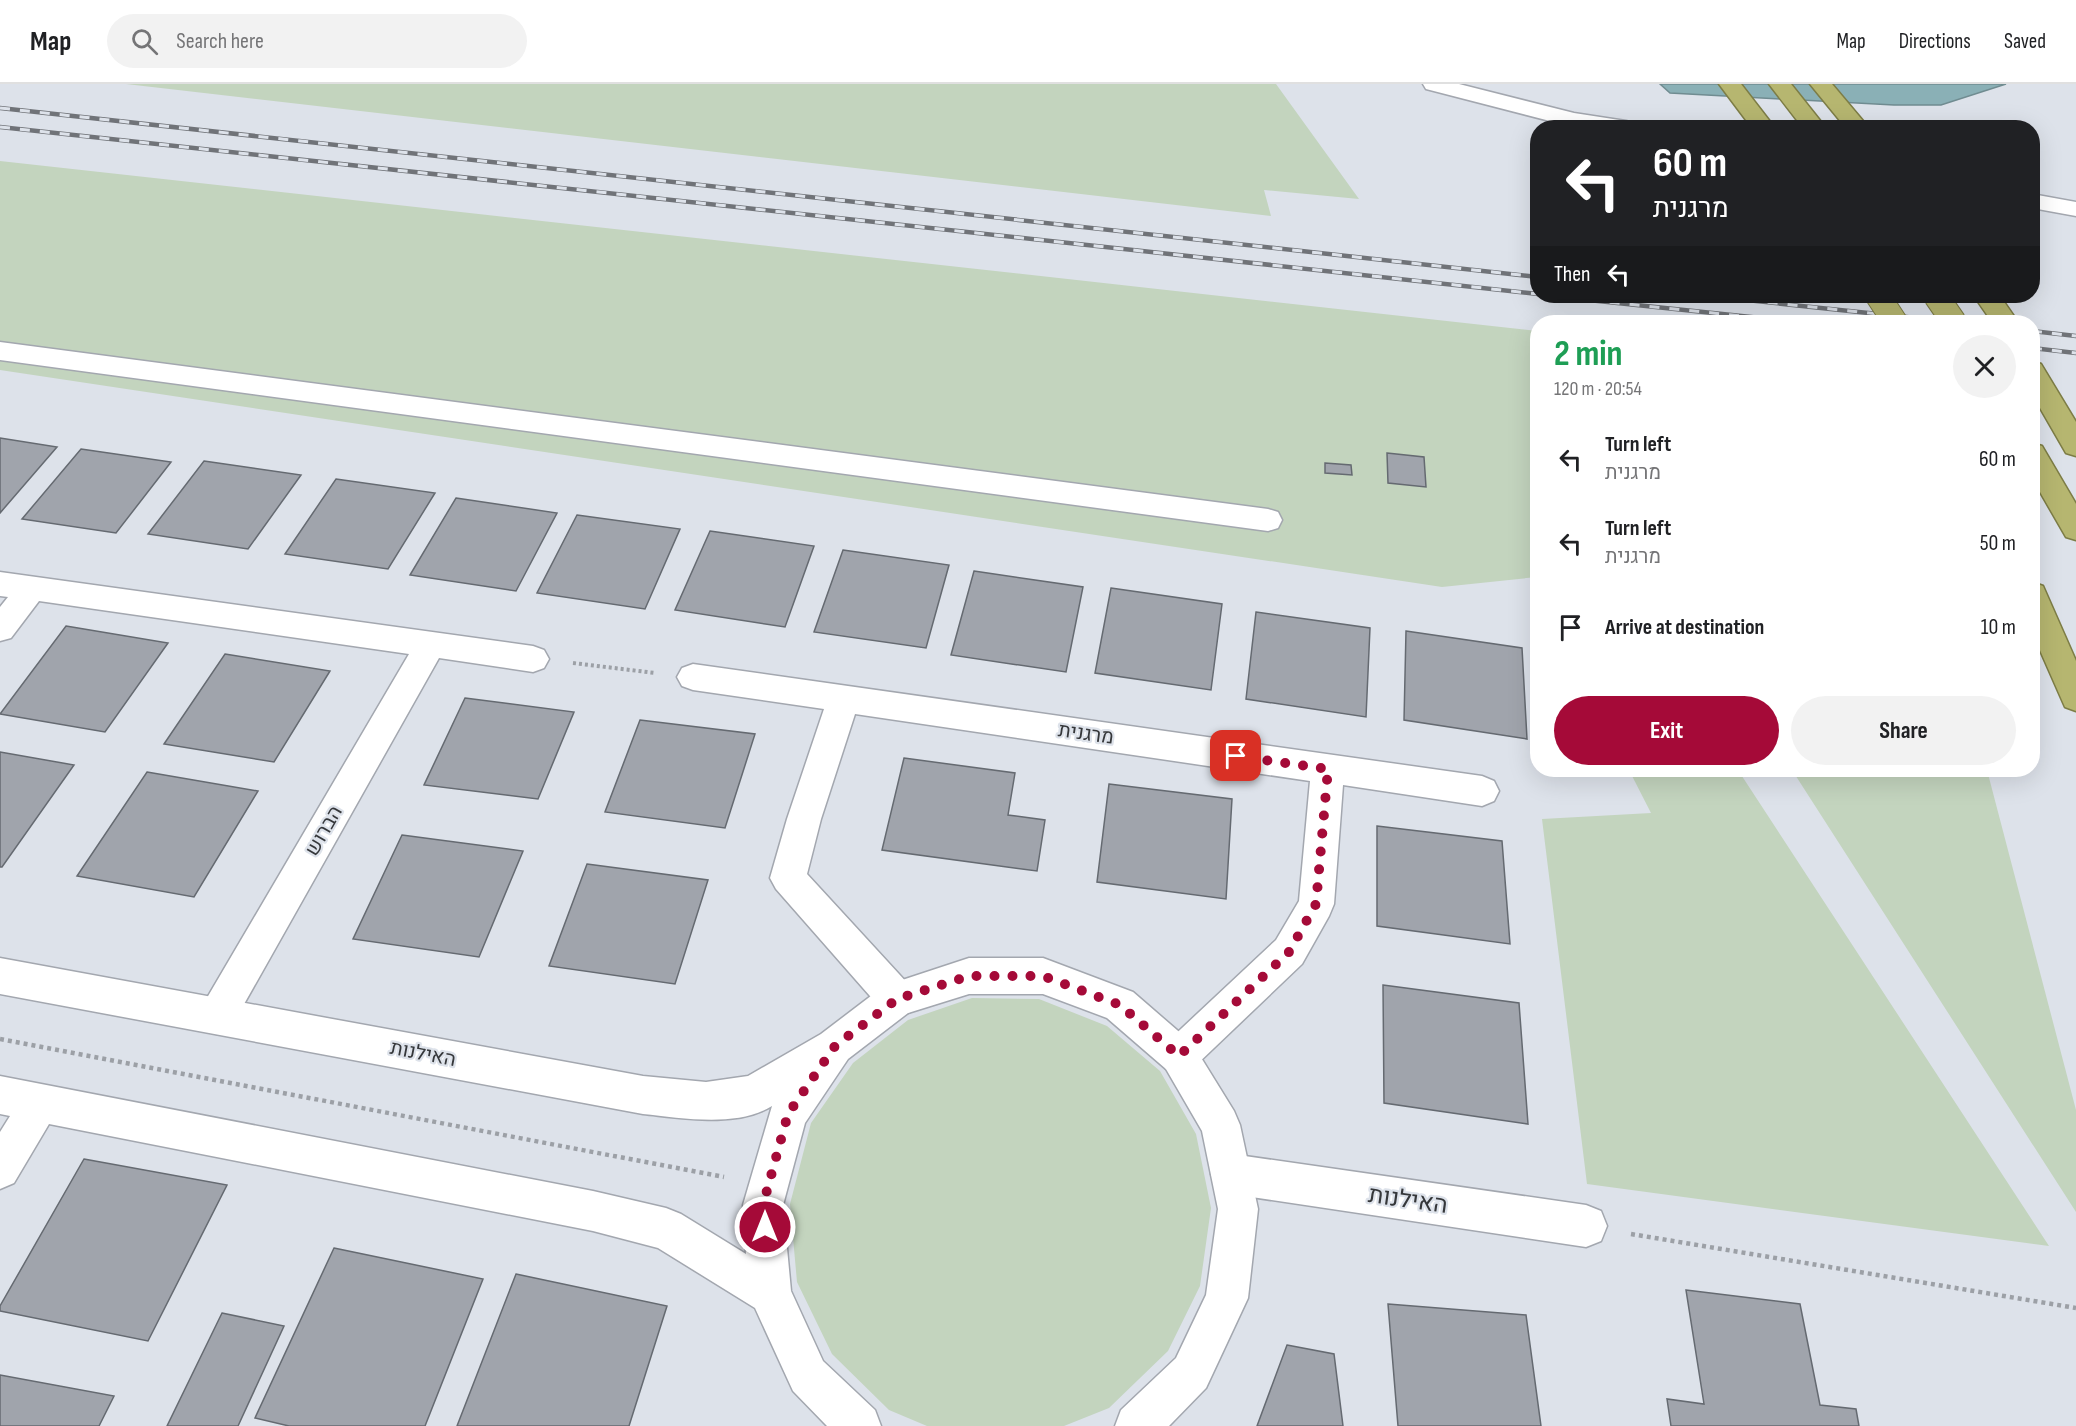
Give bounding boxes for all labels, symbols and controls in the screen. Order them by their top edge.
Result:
search box [107,14,527,68]
text: Map [30,25,71,58]
icon: search [128,25,161,58]
text: Search here [176,28,264,55]
text: Map [1836,29,1866,54]
text: Directions [1899,29,1971,54]
text: Saved [2004,29,2046,54]
text: 60 m [1653,138,1727,189]
icon: left [1554,144,1632,222]
text: מרגנית [1653,193,1729,225]
icon: left [1602,258,1635,291]
text: Then [1554,261,1590,288]
text: 2 min [1554,333,1623,376]
button: close [1953,335,2016,398]
text: 120 m · 20:54 [1554,377,1642,401]
text: Turn left [1605,431,1671,458]
icon: left [1554,443,1587,476]
text: 60 m [1979,446,2016,473]
text: מרגנית [1605,461,1661,485]
text: Turn left [1605,515,1671,542]
icon: left [1554,527,1587,560]
text: 50 m [1980,530,2016,557]
text: מרגנית [1605,545,1661,569]
icon: arrive [1554,611,1587,644]
text: Arrive at destination [1605,614,1764,641]
text: 10 m [1981,614,2016,641]
button: Exit [1554,696,1779,765]
button: Share [1791,696,2016,765]
street label: מרגנית [1057,718,1115,750]
pin [1210,730,1261,781]
icon: arrive [1219,739,1252,772]
street label: הברוש [300,802,348,860]
street label: האילנות [388,1036,458,1072]
street label: האילנות [1366,1180,1450,1220]
position arrow [733,1195,797,1259]

